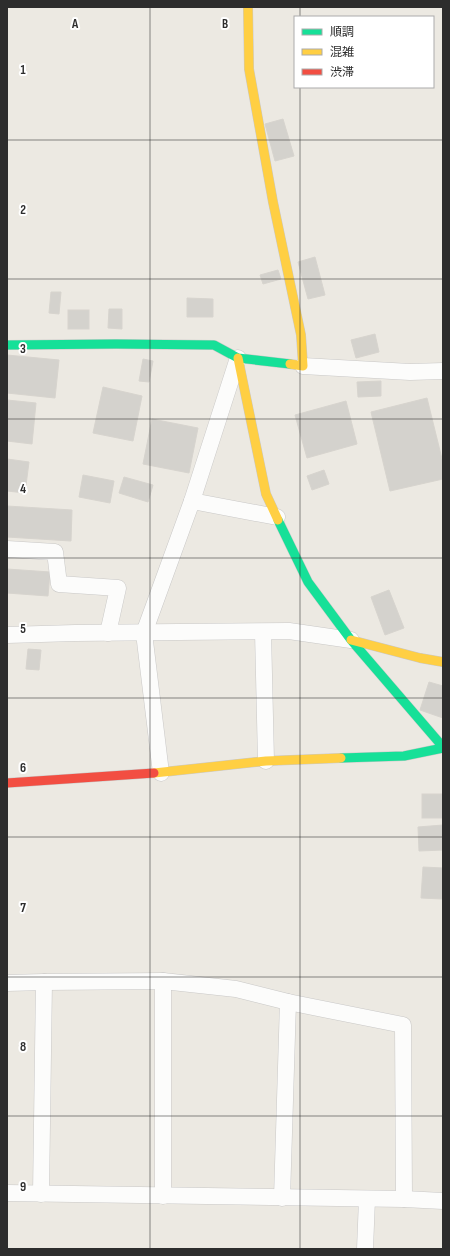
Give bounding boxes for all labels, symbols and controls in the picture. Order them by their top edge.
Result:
text: A [71,16,79,32]
text: B [222,16,228,32]
legend [294,16,434,88]
text: 順調 [330,25,354,40]
text: 混雑 [330,45,354,60]
text: 1 [20,62,26,78]
text: 渋滞 [330,65,354,80]
text: 2 [20,202,26,218]
text: 3 [20,341,26,357]
text: 4 [20,481,26,497]
text: 5 [20,621,26,637]
text: 6 [20,760,26,776]
text: 7 [20,900,26,916]
text: 8 [20,1039,26,1055]
text: 9 [20,1179,26,1195]

